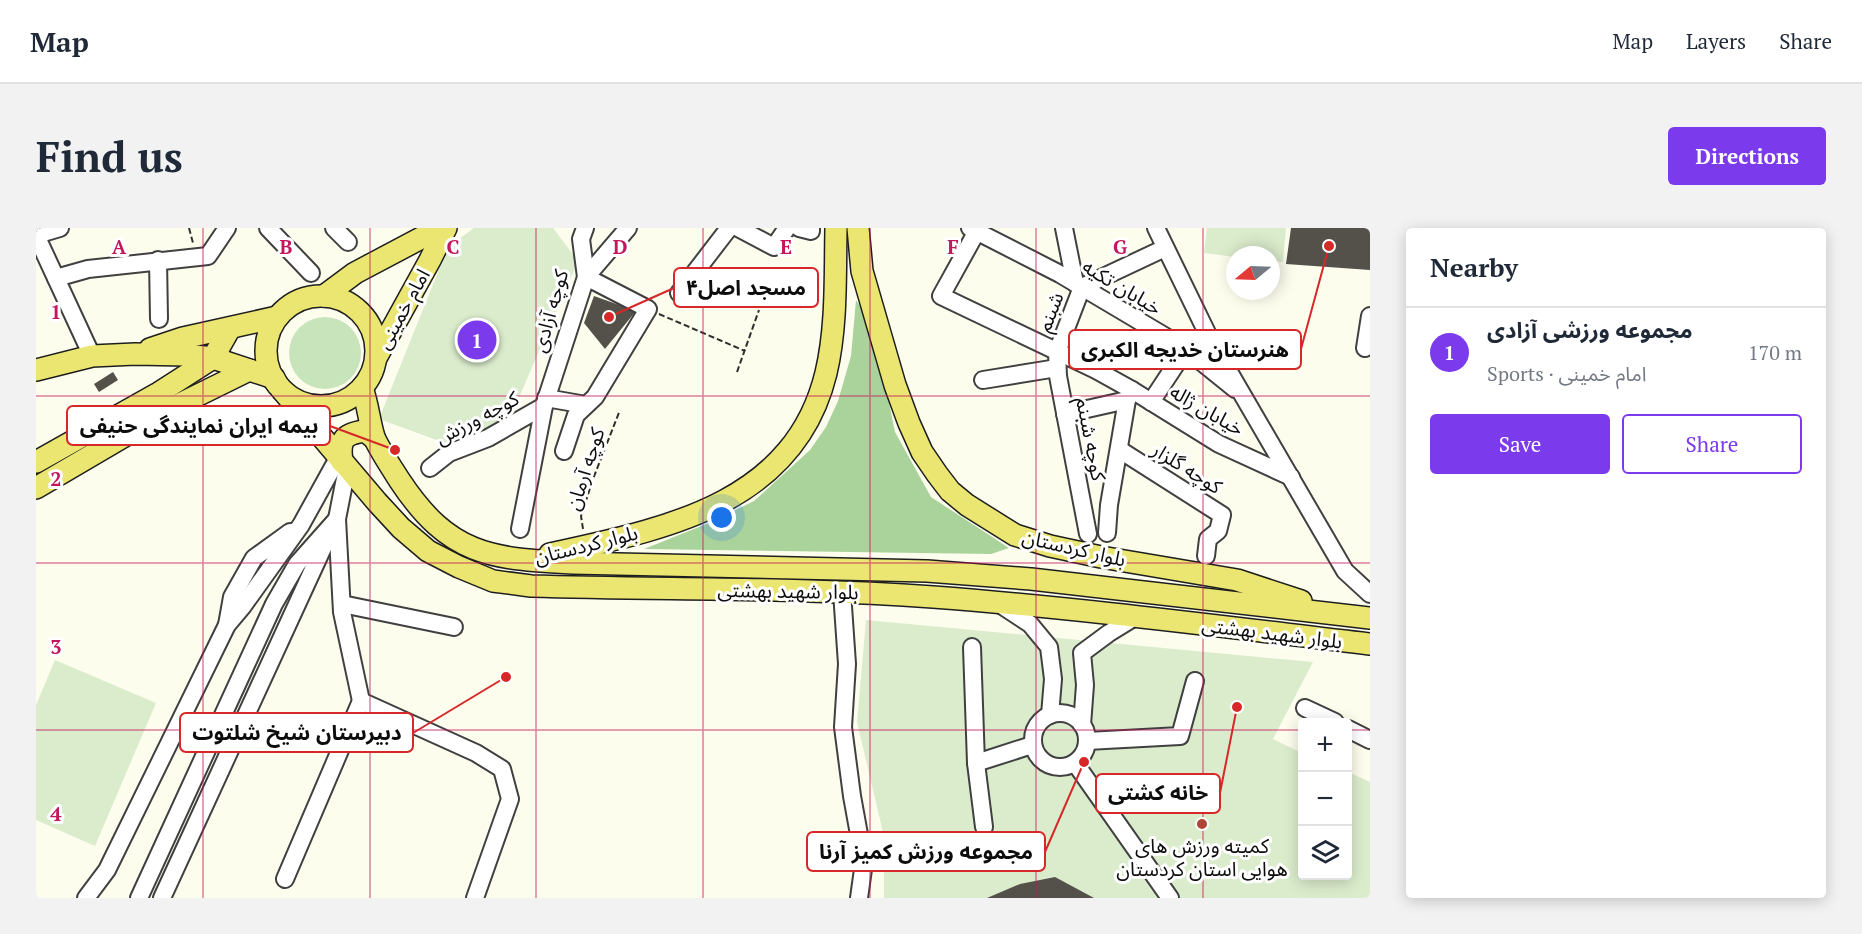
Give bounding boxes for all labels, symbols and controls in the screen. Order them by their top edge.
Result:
text: Map [30,23,89,60]
text: Map [1612,27,1653,55]
text: Layers [1686,27,1746,55]
text: Share [1779,27,1832,55]
button: Directions [1668,127,1826,185]
text: Find us [36,128,183,184]
text: A [112,233,127,260]
text: B [280,233,293,260]
text: C [446,233,460,260]
text: D [613,233,627,260]
text: E [780,233,792,260]
text: F [947,233,959,260]
text: G [1113,233,1127,260]
north arrow [1226,246,1280,300]
text: Nearby [1430,250,1518,284]
street label: خیابان تکیه [1078,252,1167,321]
street label: امام خمینی [369,264,437,355]
street label: کوچه آزادی [525,266,574,355]
callout: مسجد اصل۴ [674,268,818,307]
text: مسجد اصل۴ [686,273,806,301]
street label: شبنم [1030,288,1071,336]
text: 1 [50,298,62,325]
text: مجموعه ورزشی آزادی [1487,315,1692,344]
pin: 1 [458,318,496,362]
callout: هنرستان خدیجه الکبری [1069,330,1301,369]
text: هنرستان خدیجه الکبری [1081,335,1289,363]
text: 1 [1444,339,1455,366]
text: 170 m [1748,339,1802,366]
text: Sports · امام خمینی [1487,360,1646,387]
street label: خیابان ژاله [1165,378,1249,442]
street label: کوچه ورزش [430,384,524,451]
street label: کوچه شبنم [1068,395,1113,484]
callout: بیمه ایران نمایندگی حنیفی [67,406,330,445]
text: بیمه ایران نمایندگی حنیفی [80,411,318,439]
button: Save [1430,414,1610,474]
button: Share [1622,414,1802,474]
street label: کوچه آرمان [559,423,611,514]
street label: کوچه گلزار [1146,435,1228,500]
text: 2 [50,465,62,492]
your location [707,503,736,532]
street label: بلوار کردستان [531,519,640,570]
street label: بلوار کردستان [1020,522,1129,573]
street label: بلوار شهید بهشتی [717,576,859,605]
street label: بلوار شهید بهشتی [1200,610,1344,655]
text: 3 [50,633,62,660]
callout: دبیرستان شیخ شلتوت [180,713,413,752]
text: دبیرستان شیخ شلتوت [192,718,402,748]
map controls [1298,718,1352,880]
button: + [1298,718,1352,772]
button: − [1298,772,1352,826]
callout: خانه کشتی [1096,774,1220,813]
text: خانه کشتی [1108,778,1208,806]
text: 4 [50,800,62,827]
marker: کمیته ورزش های هوایی استان کردستان [1195,817,1209,831]
button: layers [1298,826,1352,880]
callout: مجموعه ورزش کمیز آرنا [807,832,1045,871]
place label: کمیته ورزش های هوایی استان کردستان [1116,832,1288,882]
text: مجموعه ورزش کمیز آرنا [819,837,1033,865]

